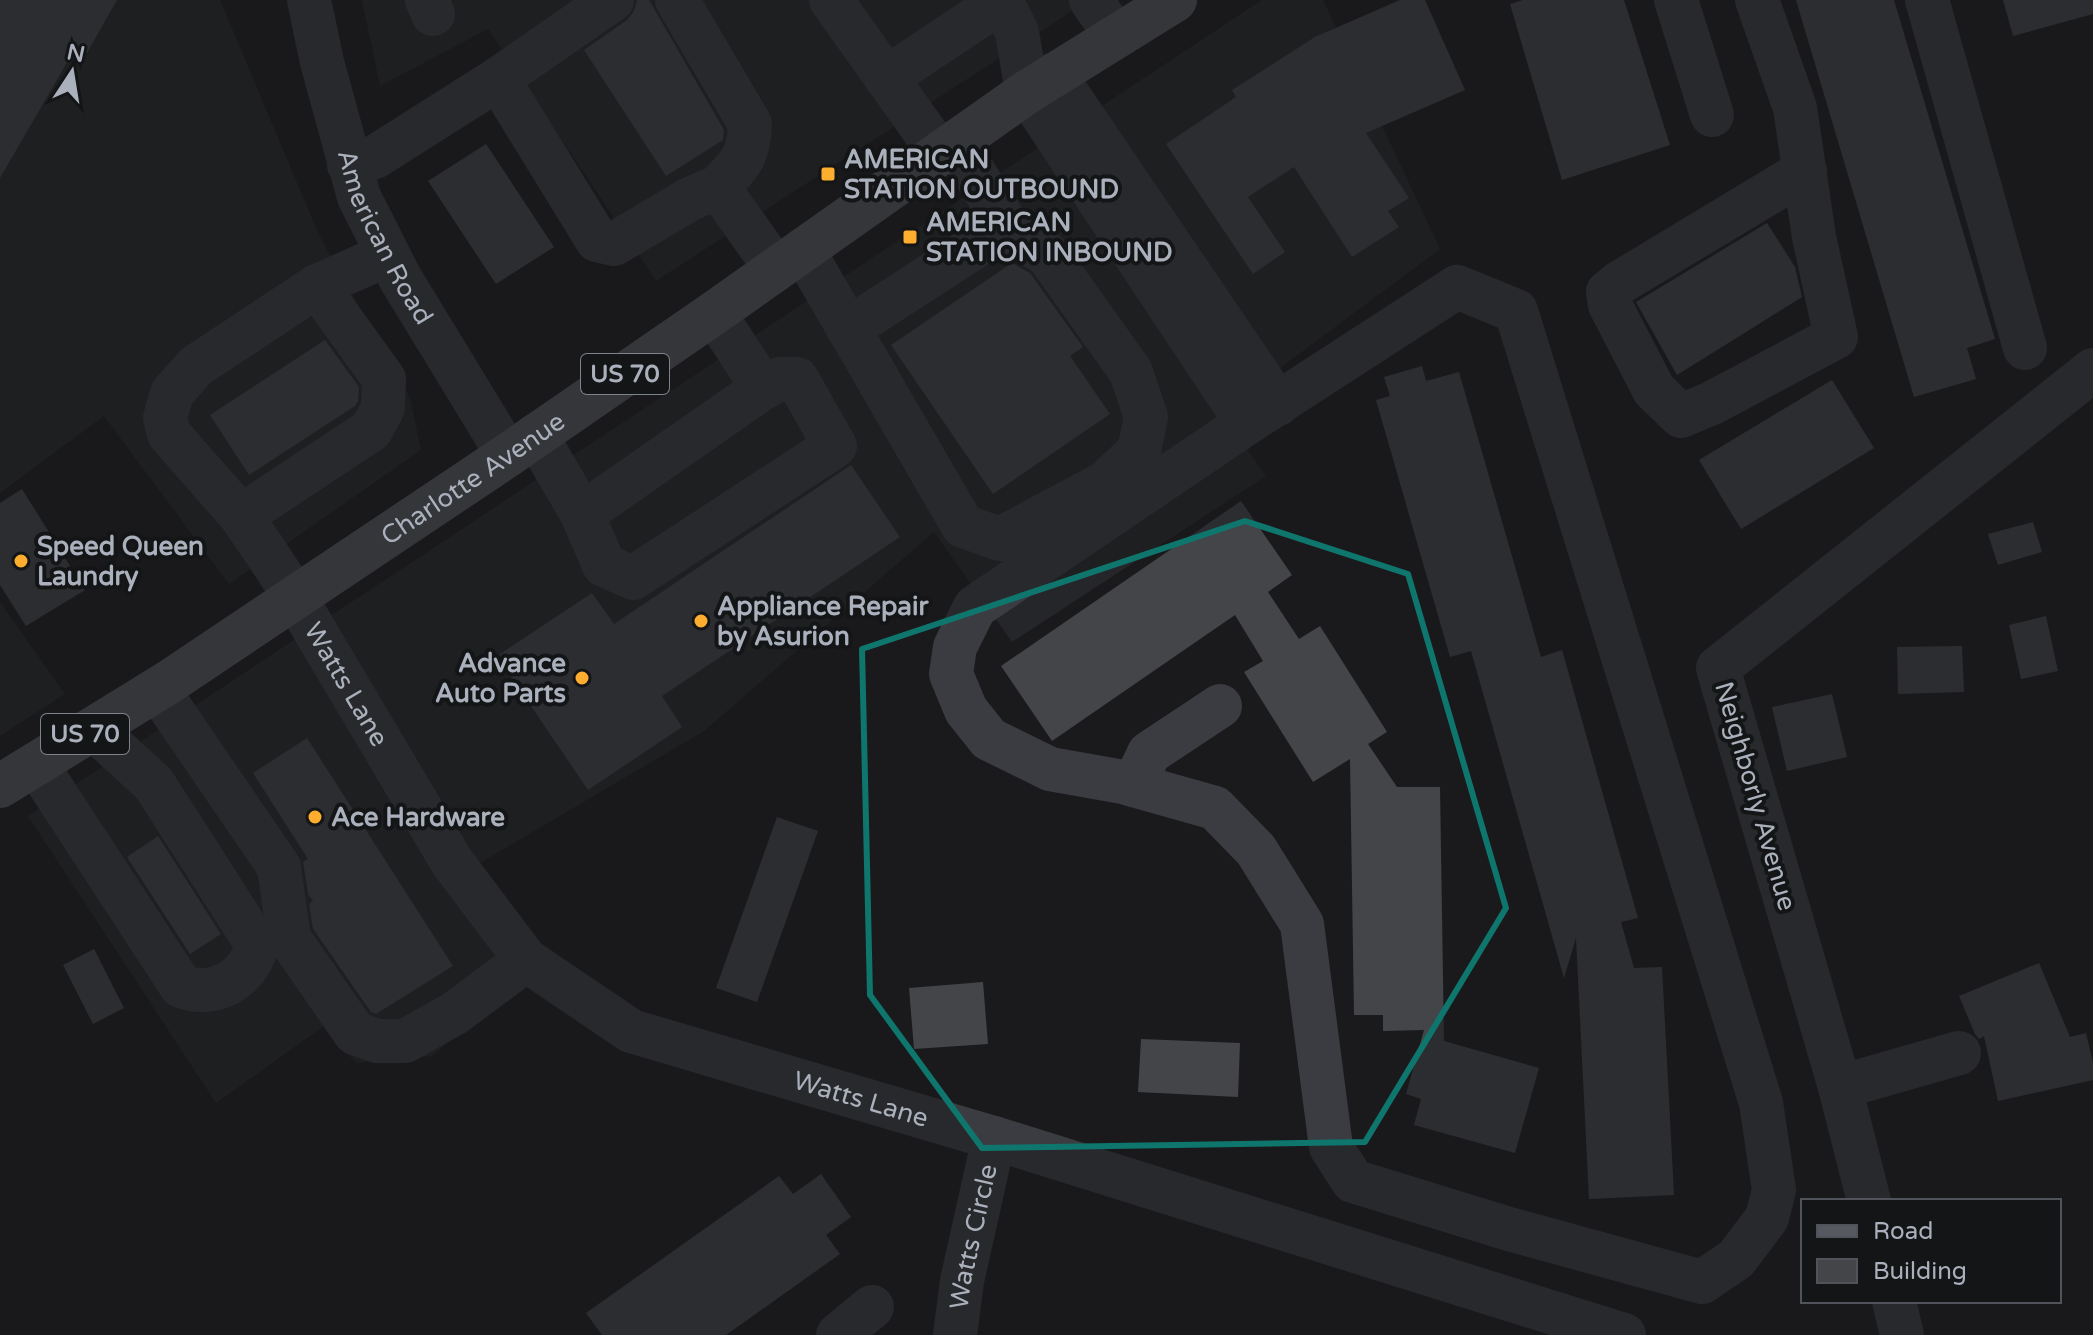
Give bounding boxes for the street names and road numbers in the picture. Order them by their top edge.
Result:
street label: American Road [331,146,440,330]
road number: US 70 [581,354,669,394]
street label: Charlotte Avenue [375,406,571,552]
street label: Watts Lane [297,617,395,752]
street label: Neighborly Avenue [1708,678,1803,914]
road number: US 70 [41,714,129,754]
street label: Watts Lane [790,1065,932,1134]
street label: Watts Circle [943,1161,1004,1311]

